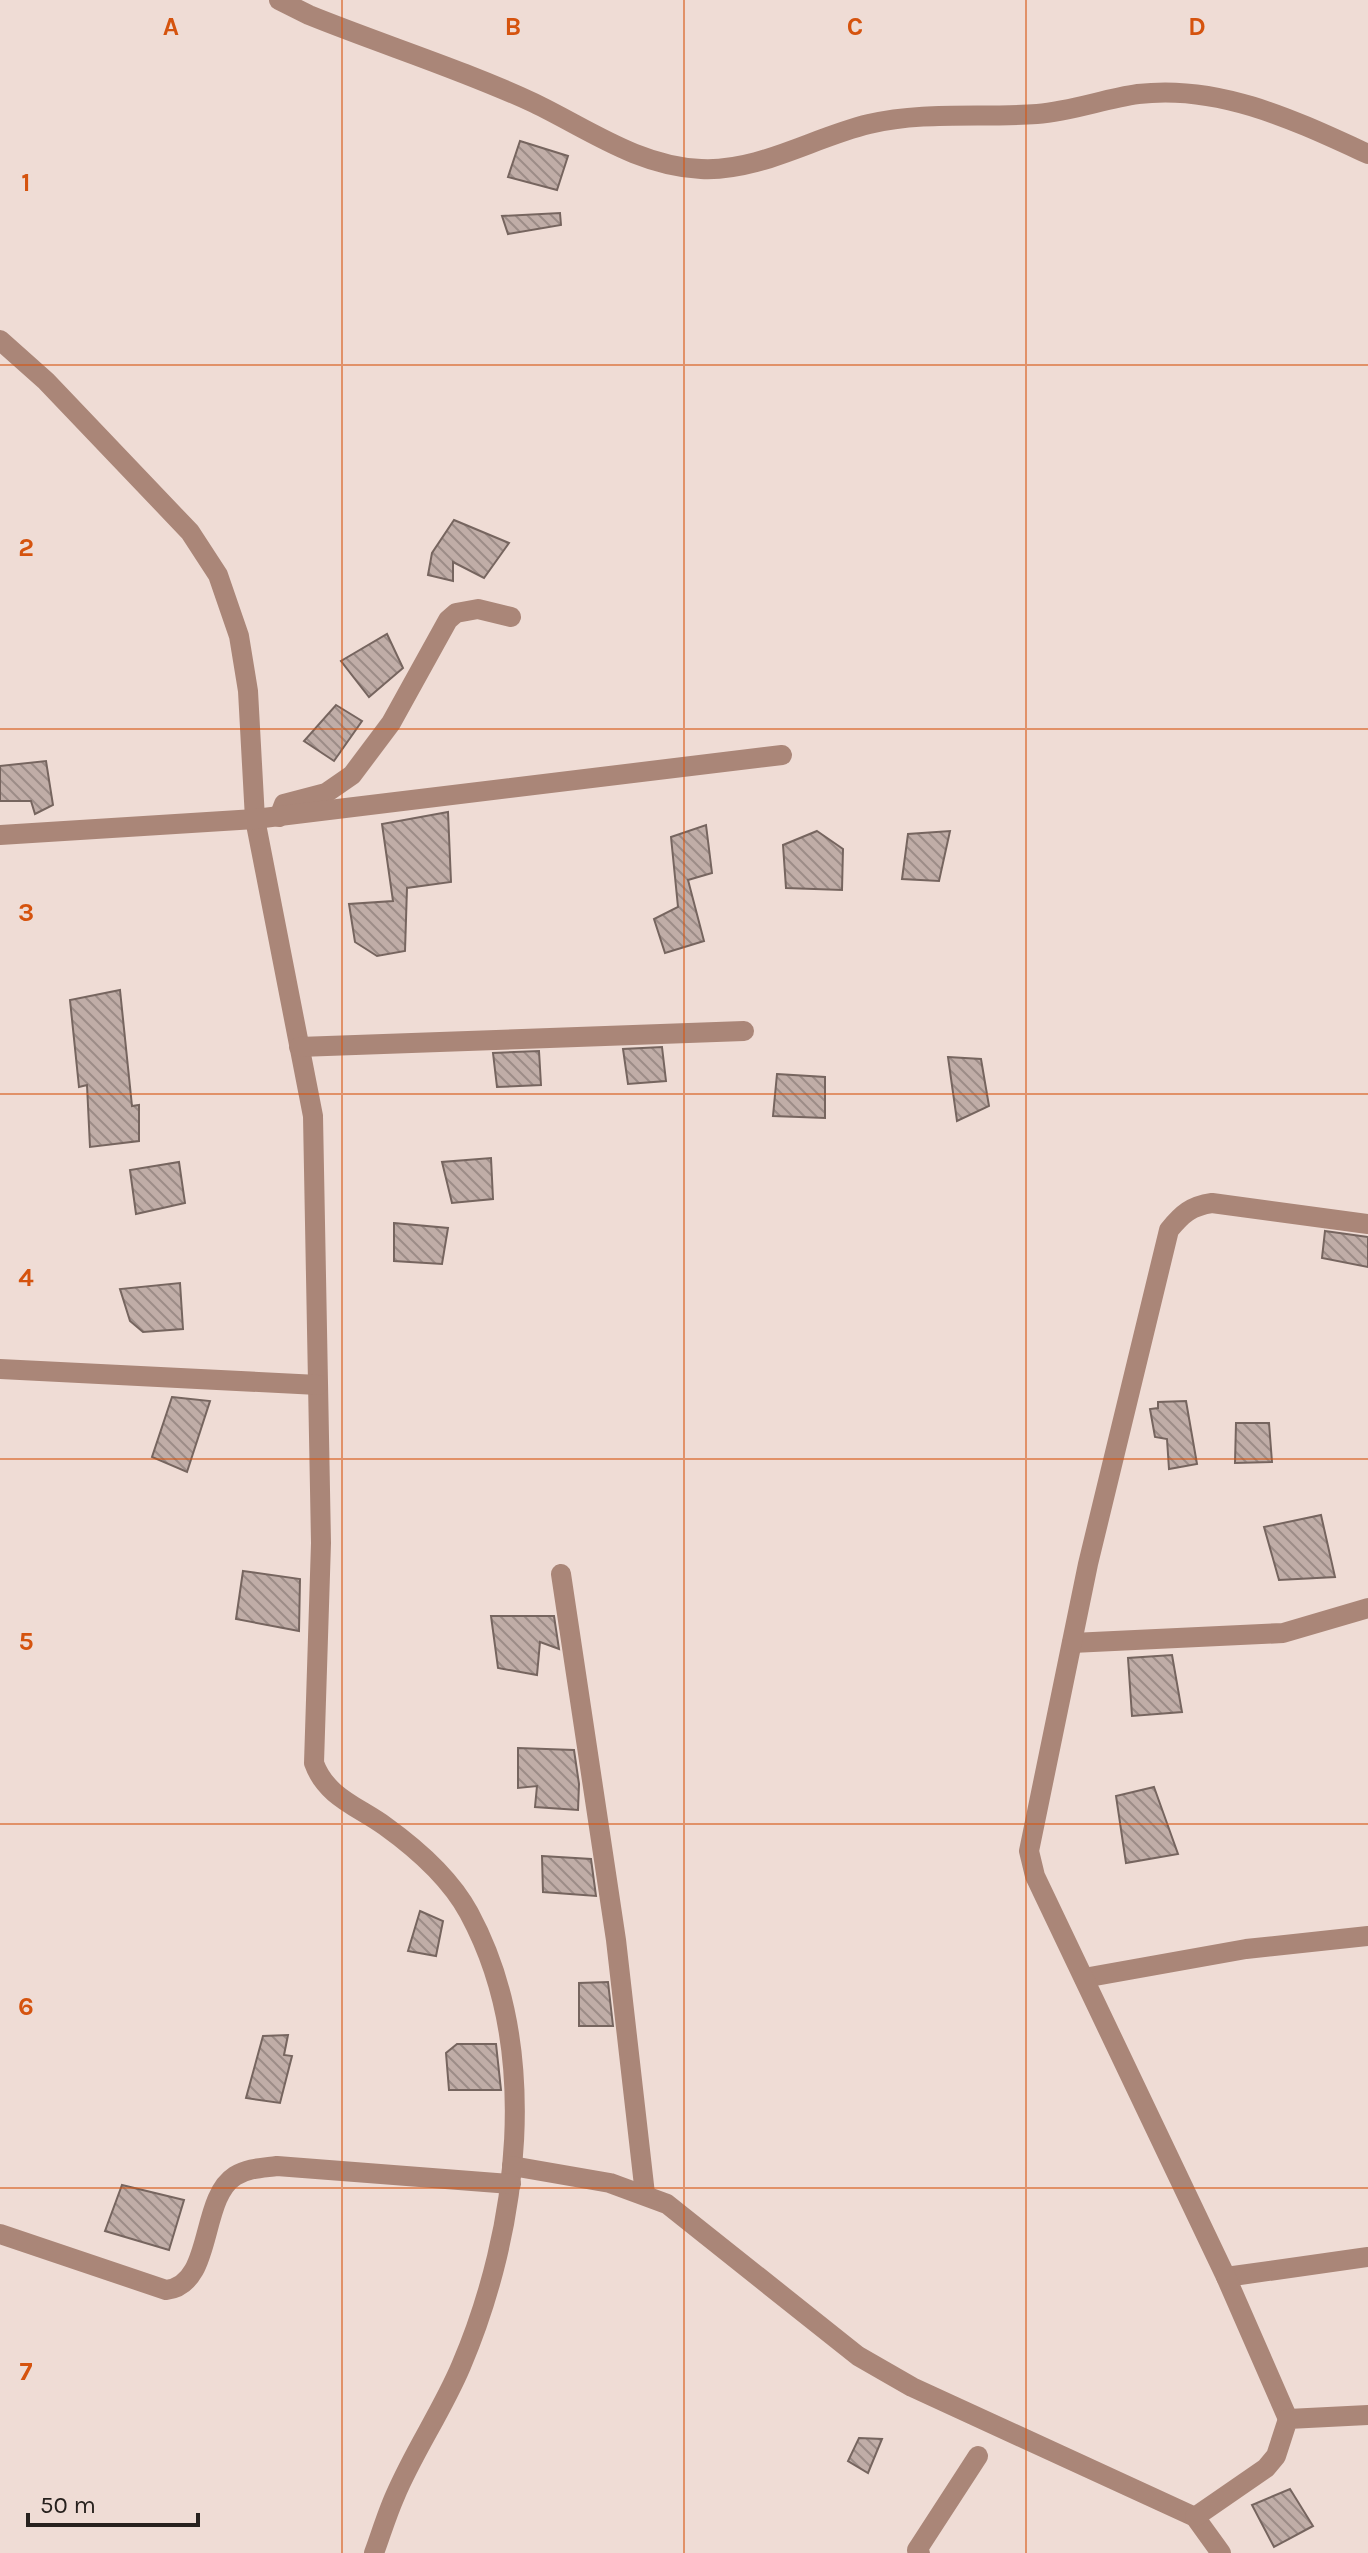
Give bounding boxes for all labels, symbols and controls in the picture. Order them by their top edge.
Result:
text: A [163,11,179,42]
text: B [505,11,521,42]
text: C [847,11,863,42]
text: D [1188,11,1206,42]
text: 1 [21,167,31,198]
text: 2 [18,532,34,563]
text: 3 [18,897,34,928]
text: 4 [18,1262,34,1293]
text: 5 [18,1626,34,1657]
text: 6 [18,1991,34,2022]
text: 7 [20,2356,33,2387]
scale bar [28,2477,198,2527]
text: 50 m [40,2491,96,2519]

